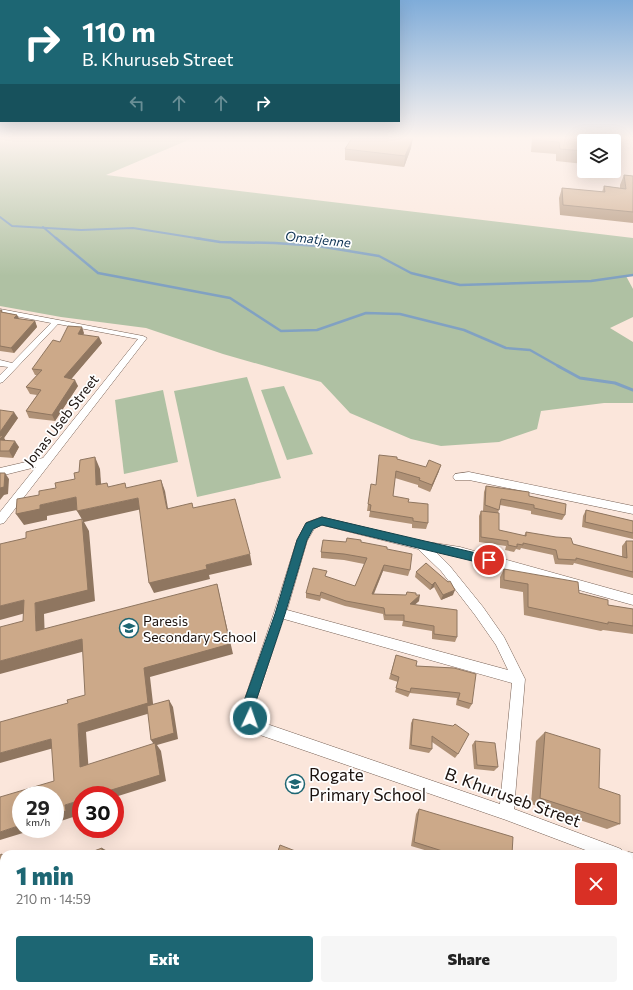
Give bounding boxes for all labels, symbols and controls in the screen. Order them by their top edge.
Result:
text: 110 m [82,14,156,48]
icon: right [16,16,68,68]
text: B. Khuruseb Street [82,48,234,70]
icon: left [126,92,148,114]
icon: ahead [168,92,190,114]
icon: ahead [210,92,232,114]
icon: right [252,92,274,114]
map controls [577,134,621,178]
button: layers [577,134,621,178]
water label: Omatjenne [284,228,352,250]
street label: Jonas Useb Street [20,371,102,469]
pin [472,543,506,577]
icon: arrive [478,549,500,571]
place label: Paresis Secondary School [143,612,256,645]
school or university icon: Paresis Secondary School [118,617,140,639]
position arrow [229,697,271,739]
street label: B. Khuruseb Street [442,763,584,831]
place label: Rogate Primary School [309,764,426,805]
school or university icon: Rogate Primary School [284,773,306,795]
speed limit sign: 30 [72,786,124,838]
text: 29 [26,795,50,819]
text: km/h [26,816,50,828]
text: 1 min [16,861,74,890]
button: close [575,863,617,905]
text: 210 m · 14:59 [16,891,91,907]
button: Exit [16,936,313,982]
button: Share [321,936,617,982]

